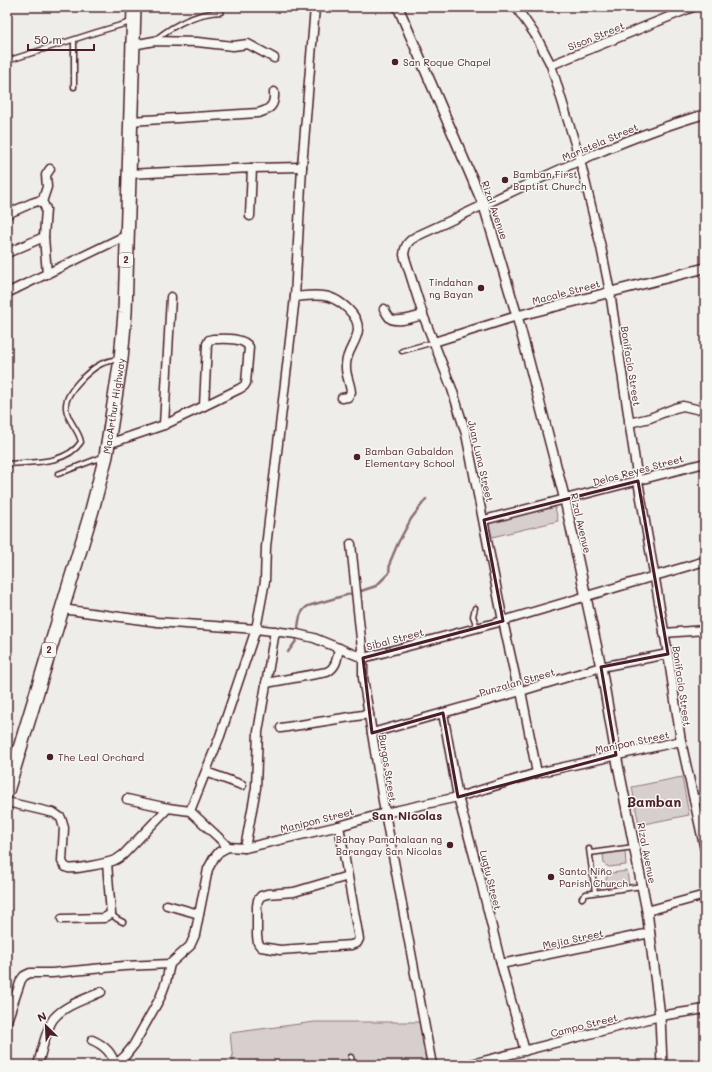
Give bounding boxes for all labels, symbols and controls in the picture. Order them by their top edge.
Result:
street label: Sison Street [566,18,626,54]
scale bar [28,26,94,52]
text: 50 m [34,31,62,47]
place label: San Roque Chapel [403,55,491,69]
marker: San Roque Chapel [390,57,400,67]
street label: Maristela Street [560,120,640,164]
place label: Bamban First Baptist Church [513,167,587,193]
marker: Bamban First Baptist Church [500,175,510,185]
street label: Rizal Avenue [478,179,512,241]
road number: 2 [119,253,133,267]
place label: Tindahan ng Bayan [429,275,473,301]
street label: Macale Street [530,276,602,308]
marker: Tindahan ng Bayan [476,283,486,293]
street label: Bonifacio Street [618,325,644,407]
street label: MacArthur Highway [99,357,128,455]
street label: Juan Luna Street [465,419,497,503]
place label: Bamban Gabaldon Elementary School [365,444,455,470]
street label: Delos Reyes Street [591,451,685,489]
marker: Bamban Gabaldon Elementary School [352,452,362,462]
street label: Rizal Avenue [567,491,595,555]
street label: Sibal Street [365,625,425,653]
road number: 2 [42,643,56,657]
street label: Bonifacio Street [669,645,695,727]
street label: Punzalan Street [477,664,557,700]
street label: Manipon Street [594,727,670,757]
street label: Burgos Street [376,733,400,803]
place label: The Leal Orchard [58,750,144,764]
marker: The Leal Orchard [45,752,55,762]
district label: Bamban [627,792,681,811]
street label: Manipon Street [279,804,355,836]
district label: San Nicolas [372,807,442,823]
street label: Rizal Avenue [634,821,660,885]
place label: Bahay Pamahalaan ng Barangay San Nicolas [336,832,442,858]
marker: Bahay Pamahalaan ng Barangay San Nicolas [445,840,455,850]
street label: Lugtu Street [477,849,505,911]
place label: Santo Niño Parish Church [559,864,628,890]
marker: Santo Niño Parish Church [546,872,556,882]
street label: Mejia Street [541,926,605,952]
north arrow [26,1006,66,1046]
text: N [35,1008,49,1025]
street label: Campo Street [549,1010,619,1040]

